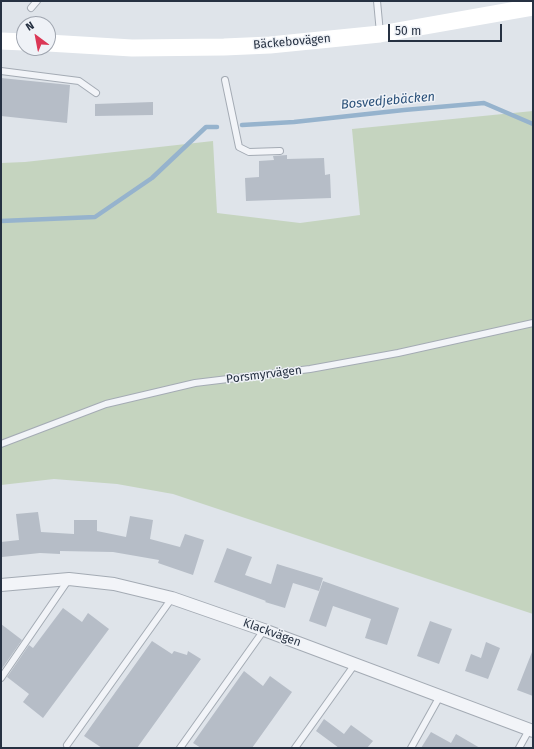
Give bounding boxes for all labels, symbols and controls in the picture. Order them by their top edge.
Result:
north arrow [16,16,56,56]
scale bar [390,16,504,42]
text: N [23,19,36,34]
text: 50 m [395,24,421,38]
street label: Bäckebovägen [253,31,331,53]
water label: Bosvedjebäcken [340,89,436,113]
street label: Porsmyrvägen [225,363,303,387]
street label: Klackvägen [241,616,303,650]

